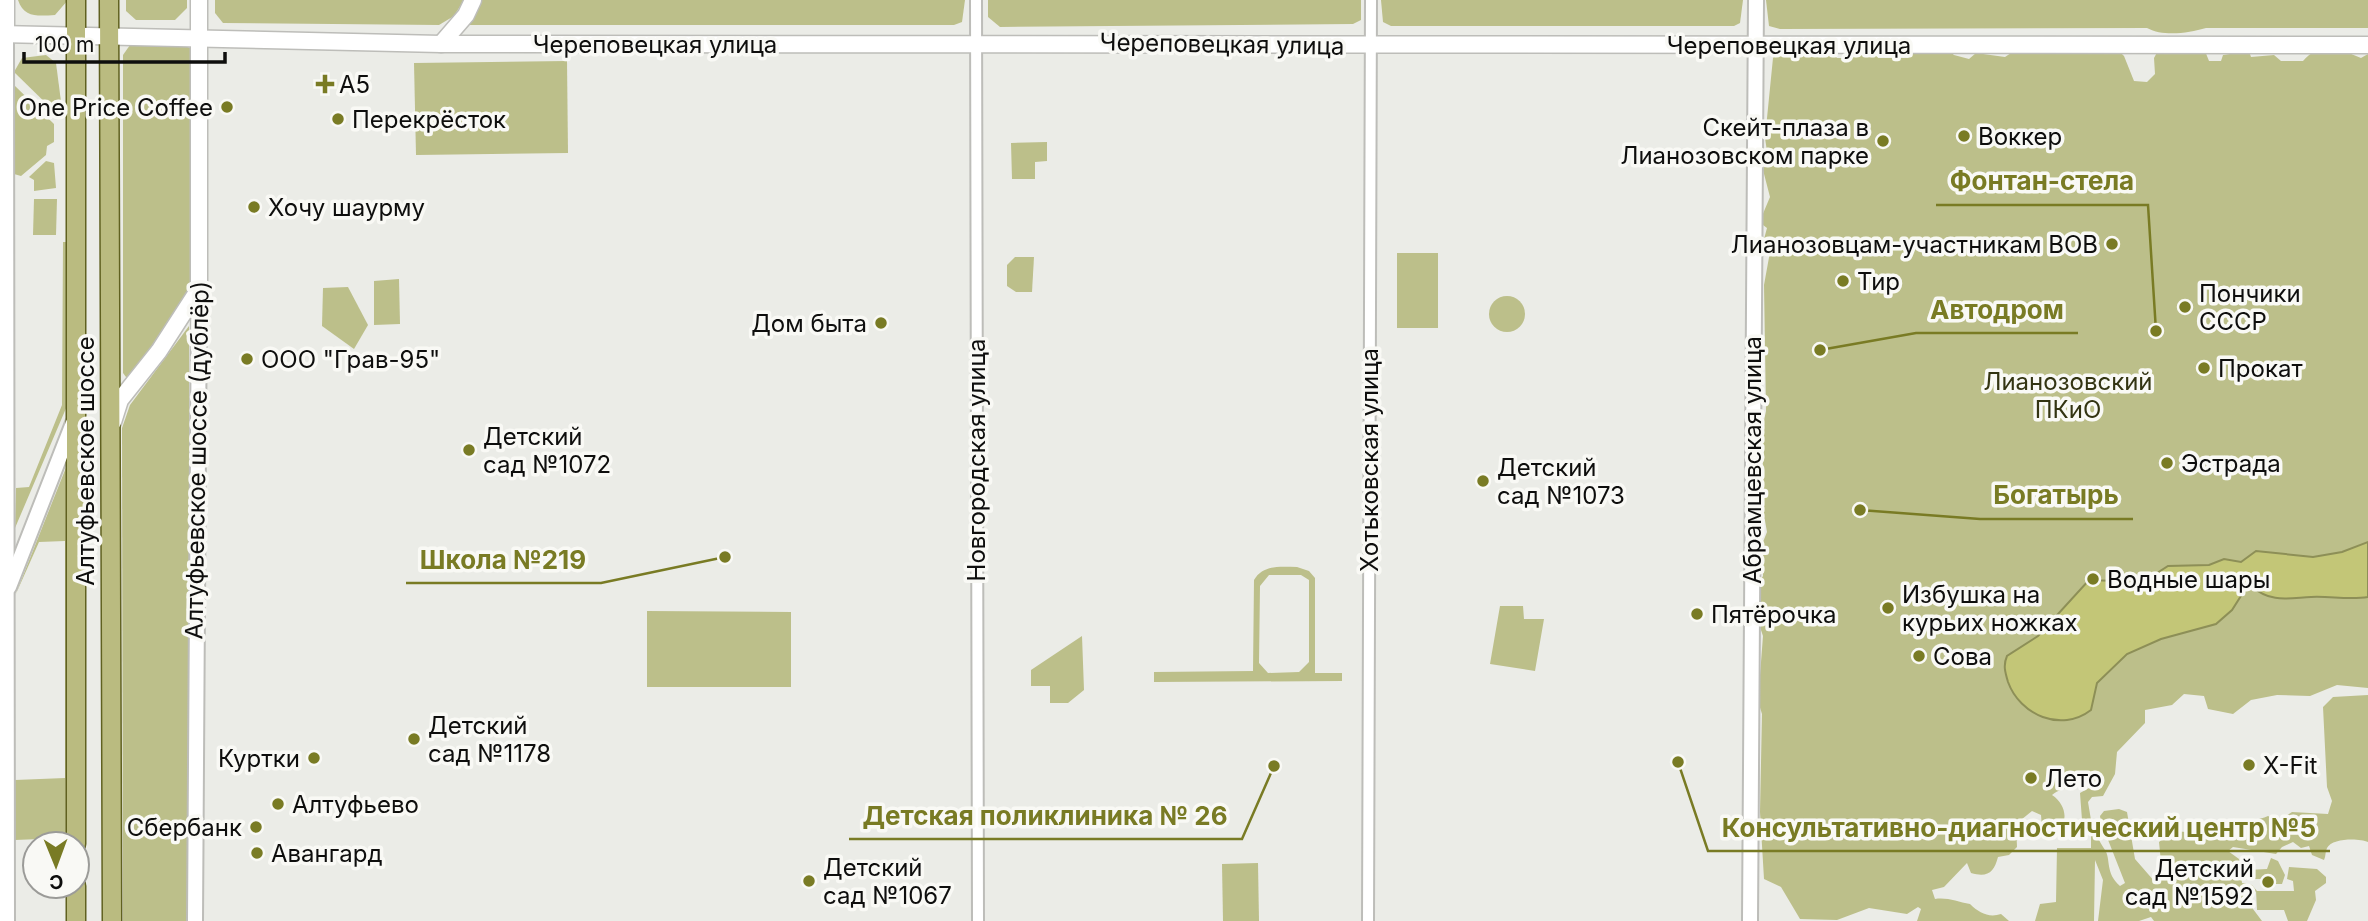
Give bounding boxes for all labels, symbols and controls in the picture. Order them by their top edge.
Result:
scale bar [24,21,226,65]
street label: Череповецкая улица [1099,27,1345,61]
street label: Череповецкая улица [533,30,777,59]
street label: Череповецкая улица [1667,31,1911,60]
text: 100 m [35,32,94,57]
place label: А5 [339,70,370,99]
marker: А5 [317,76,333,92]
place label: One Price Coffee [19,93,213,122]
marker: One Price Coffee [219,99,235,115]
place label: Перекрёсток [352,105,506,134]
marker: Перекрёсток [330,111,346,127]
place label: Скейт-плаза в Лианозовском парке [1620,113,1869,170]
place label: Воккер [1978,122,2062,151]
marker: Воккер [1956,128,1972,144]
marker: Скейт-плаза в Лианозовском парке [1875,133,1891,149]
callout: Фонтан-стела [1936,158,2148,205]
text: Фонтан-стела [1950,165,2134,196]
place label: Хочу шаурму [268,193,425,222]
marker: Хочу шаурму [246,199,262,215]
place label: Лианозовцам-участникам ВОВ [1731,230,2098,259]
marker: Лианозовцам-участникам ВОВ [2104,236,2120,252]
place label: Тир [1857,267,1900,296]
marker: Тир [1835,273,1851,289]
place label: Пончики СССР [2199,279,2301,336]
street label: Алтуфьевское шоссе (дублёр) [179,280,215,640]
callout: Автодром [1916,286,2078,333]
text: Автодром [1930,294,2064,325]
marker: Пончики СССР [2177,299,2193,315]
place label: Дом быта [751,309,867,338]
marker: Дом быта [873,315,889,331]
street label: Алтуфьевское шоссе [71,336,100,586]
street label: Абрамцевская улица [1738,336,1767,584]
street label: Новгородская улица [962,339,991,581]
place label: ООО "Грав-95" [261,345,440,374]
street label: Хотьковская улица [1355,348,1384,572]
marker: ООО "Грав-95" [239,351,255,367]
place label: Прокат [2218,354,2303,383]
marker: Прокат [2196,360,2212,376]
park label: Лианозовский ПКиО [1983,367,2153,424]
place label: Детский сад №1072 [483,422,611,479]
marker: Детский сад №1072 [461,442,477,458]
place label: Эстрада [2181,449,2281,478]
place label: Детский сад №1073 [1497,453,1625,510]
marker: Эстрада [2159,455,2175,471]
callout: Богатырь [1980,472,2133,519]
marker: Детский сад №1073 [1475,473,1491,489]
text: Богатырь [1993,479,2119,510]
callout: Школа №219 [406,536,601,583]
text: Школа №219 [420,544,586,575]
place label: Водные шары [2107,565,2270,594]
marker: Водные шары [2085,571,2101,587]
place label: Избушка на курьих ножках [1902,580,2078,637]
place label: Пятёрочка [1711,600,1837,629]
marker: Избушка на курьих ножках [1880,600,1896,616]
marker: Пятёрочка [1689,606,1705,622]
place label: Сова [1933,642,1992,671]
marker: Сова [1911,648,1927,664]
place label: Детский сад №1178 [428,711,551,768]
marker: Детский сад №1178 [406,731,422,747]
place label: Куртки [218,744,300,773]
marker: Куртки [306,750,322,766]
place label: X-Fit [2263,751,2318,780]
marker: X-Fit [2241,757,2257,773]
place label: Лето [2045,764,2102,793]
marker: Лето [2023,770,2039,786]
place label: Алтуфьево [292,790,419,819]
callout: Детская поликлиника № 26 [849,792,1242,839]
marker: Алтуфьево [270,796,286,812]
text: Детская поликлиника № 26 [862,800,1228,831]
callout: Консультативно-диагностический центр №5 [1708,804,2330,851]
text: Консультативно-диагностический центр №5 [1722,812,2316,843]
place label: Сбербанк [127,813,242,842]
marker: Сбербанк [248,819,264,835]
north arrow [21,830,91,900]
place label: Авангард [271,839,383,868]
marker: Авангард [249,845,265,861]
place label: Детский сад №1067 [823,853,952,910]
place label: Детский сад №1592 [2125,854,2254,911]
text: С [49,870,64,893]
marker: Детский сад №1067 [801,873,817,889]
marker: Детский сад №1592 [2260,874,2276,890]

